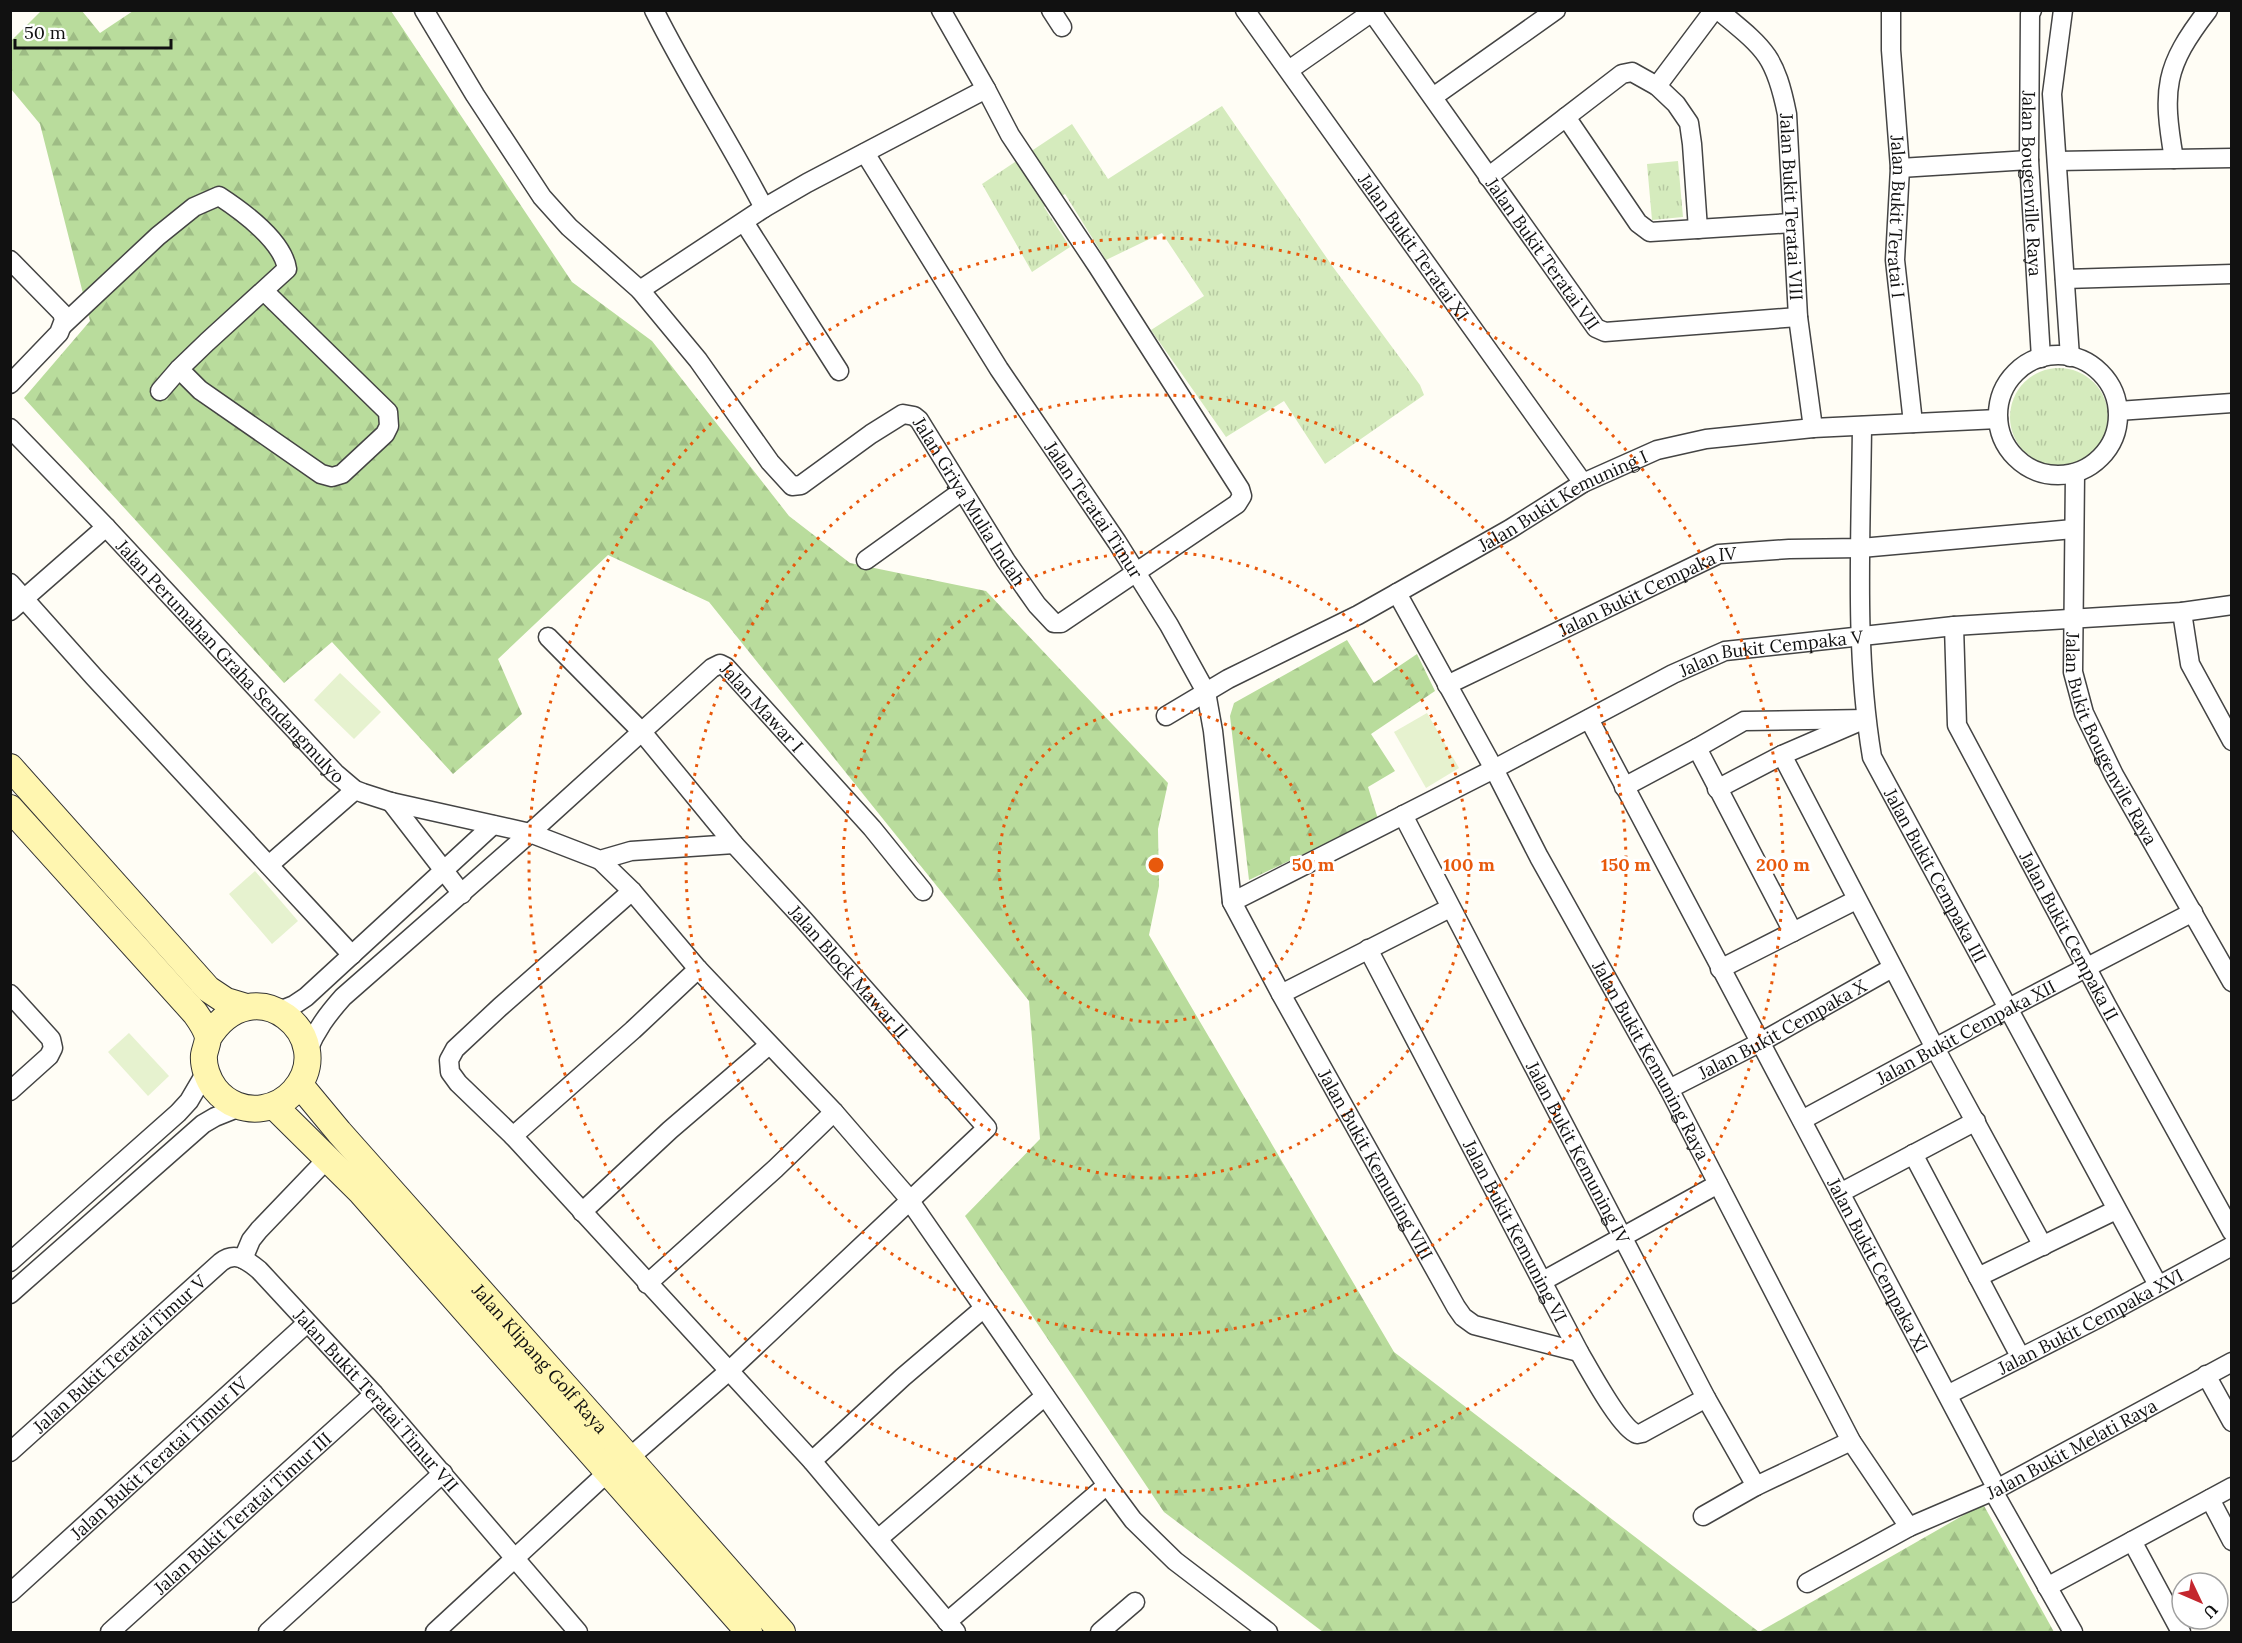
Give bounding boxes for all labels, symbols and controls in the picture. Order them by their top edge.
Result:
scale bar [15,12,171,50]
text: 50 m [24,21,66,44]
street label: Jalan Bougenville Raya [2017,89,2048,277]
street label: Jalan Bukit Teratai VIII [1775,112,1809,301]
street label: Jalan Bukit Teratai I [1883,133,1912,299]
street label: Jalan Bukit Teratai XI [1353,168,1474,325]
street label: Jalan Bukit Teratai VII [1481,172,1605,334]
street label: Jalan Griya Mulia Indah [908,412,1031,590]
street label: Jalan Teratai Timur [1039,436,1148,583]
street label: Jalan Bukit Kemuning I [1473,444,1651,557]
street label: Jalan Perumahan Graha Sendangmulyo [111,534,350,788]
street label: Jalan Bukit Cempaka IV [1554,541,1738,642]
street label: Jalan Bukit Cempaka V [1674,624,1865,682]
street label: Jalan Bukit Bougenvile Raya [2061,631,2163,849]
street label: Jalan Mawar I [715,656,809,757]
street label: Jalan Bukit Cempaka III [1879,783,1992,966]
street label: Jalan Bukit Cempaka II [2015,846,2124,1024]
text: 50 m [1292,853,1335,876]
text: 100 m [1443,853,1495,876]
text: 150 m [1601,853,1651,876]
text: 200 m [1756,853,1810,876]
centre of rings [1146,855,1166,875]
street label: Jalan Block Mawar II [783,899,914,1042]
street label: Jalan Bukit Kemuning Raya [1587,955,1715,1164]
street label: Jalan Bukit Cempaka X [1693,973,1870,1084]
street label: Jalan Bukit Cempaka XII [1871,974,2059,1090]
street label: Jalan Bukit Kemuning IV [1521,1056,1636,1248]
street label: Jalan Bukit Kemuning VIII [1313,1064,1439,1263]
street label: Jalan Bukit Kemuning VI [1458,1135,1573,1326]
street label: Jalan Bukit Cempaka XI [1822,1173,1934,1356]
street label: Jalan Bukit Cempaka XVI [1993,1263,2187,1379]
street label: Jalan Bukit Teratai Timur V [27,1269,212,1438]
street label: Jalan Klipang Golf Raya [467,1278,613,1438]
street label: Jalan Bukit Teratai Timur VII [288,1303,464,1496]
street label: Jalan Bukit Teratai Timur IV [65,1371,253,1545]
street label: Jalan Bukit Melati Raya [1982,1393,2161,1504]
street label: Jalan Bukit Teratai Timur III [148,1427,336,1600]
north arrow [2170,1571,2230,1631]
text: U [2199,1600,2222,1623]

